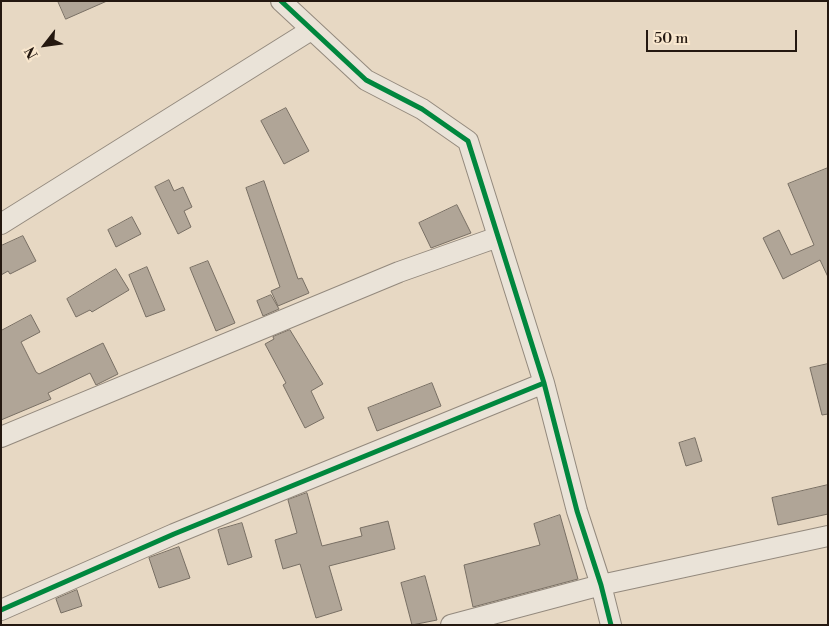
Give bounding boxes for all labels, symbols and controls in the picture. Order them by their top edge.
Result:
north arrow [20,20,70,70]
scale bar [649,20,800,52]
text: 50 m [654,29,688,48]
text: N [21,43,43,62]

